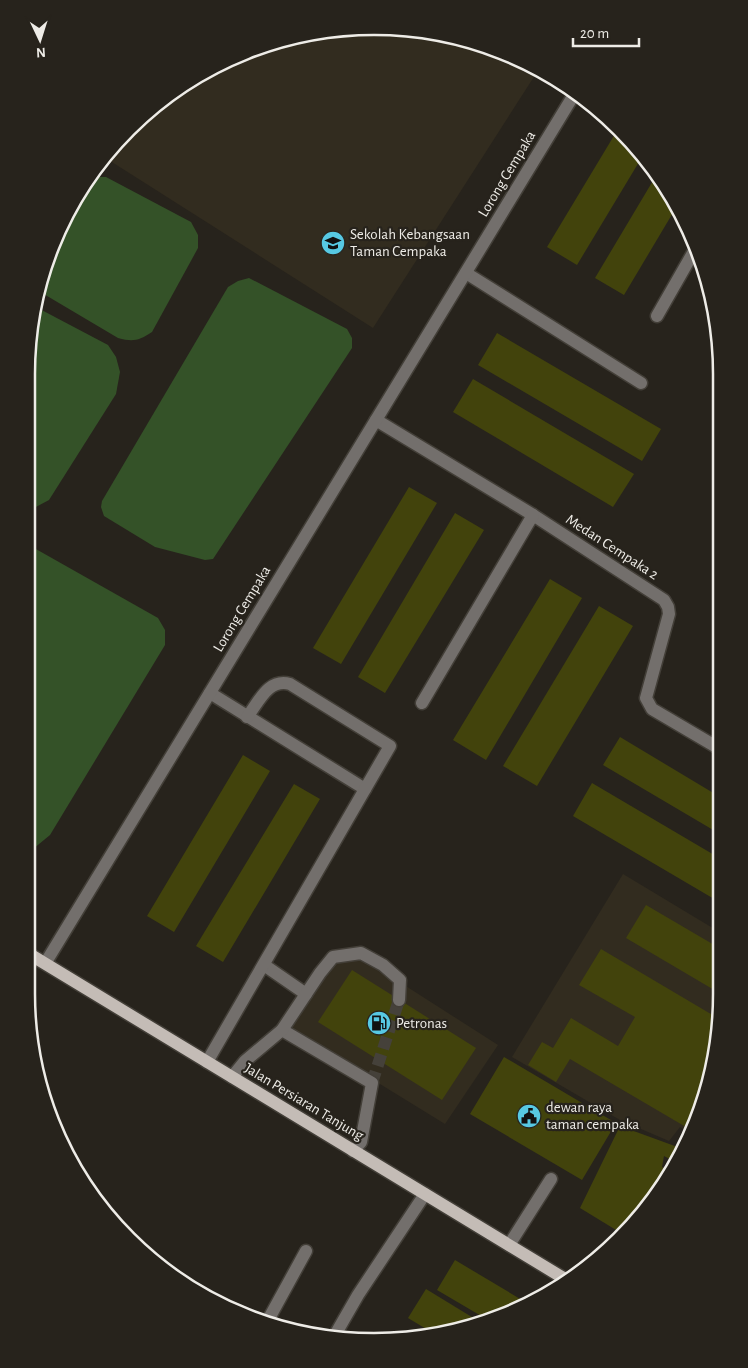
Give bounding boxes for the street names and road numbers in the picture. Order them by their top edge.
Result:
street label: Lorong Cempaka [476,128,539,220]
street label: Medan Cempaka 2 [563,512,661,583]
street label: Lorong Cempaka [211,563,274,655]
street label: Jalan Persiaran Tanjung [242,1061,367,1144]

